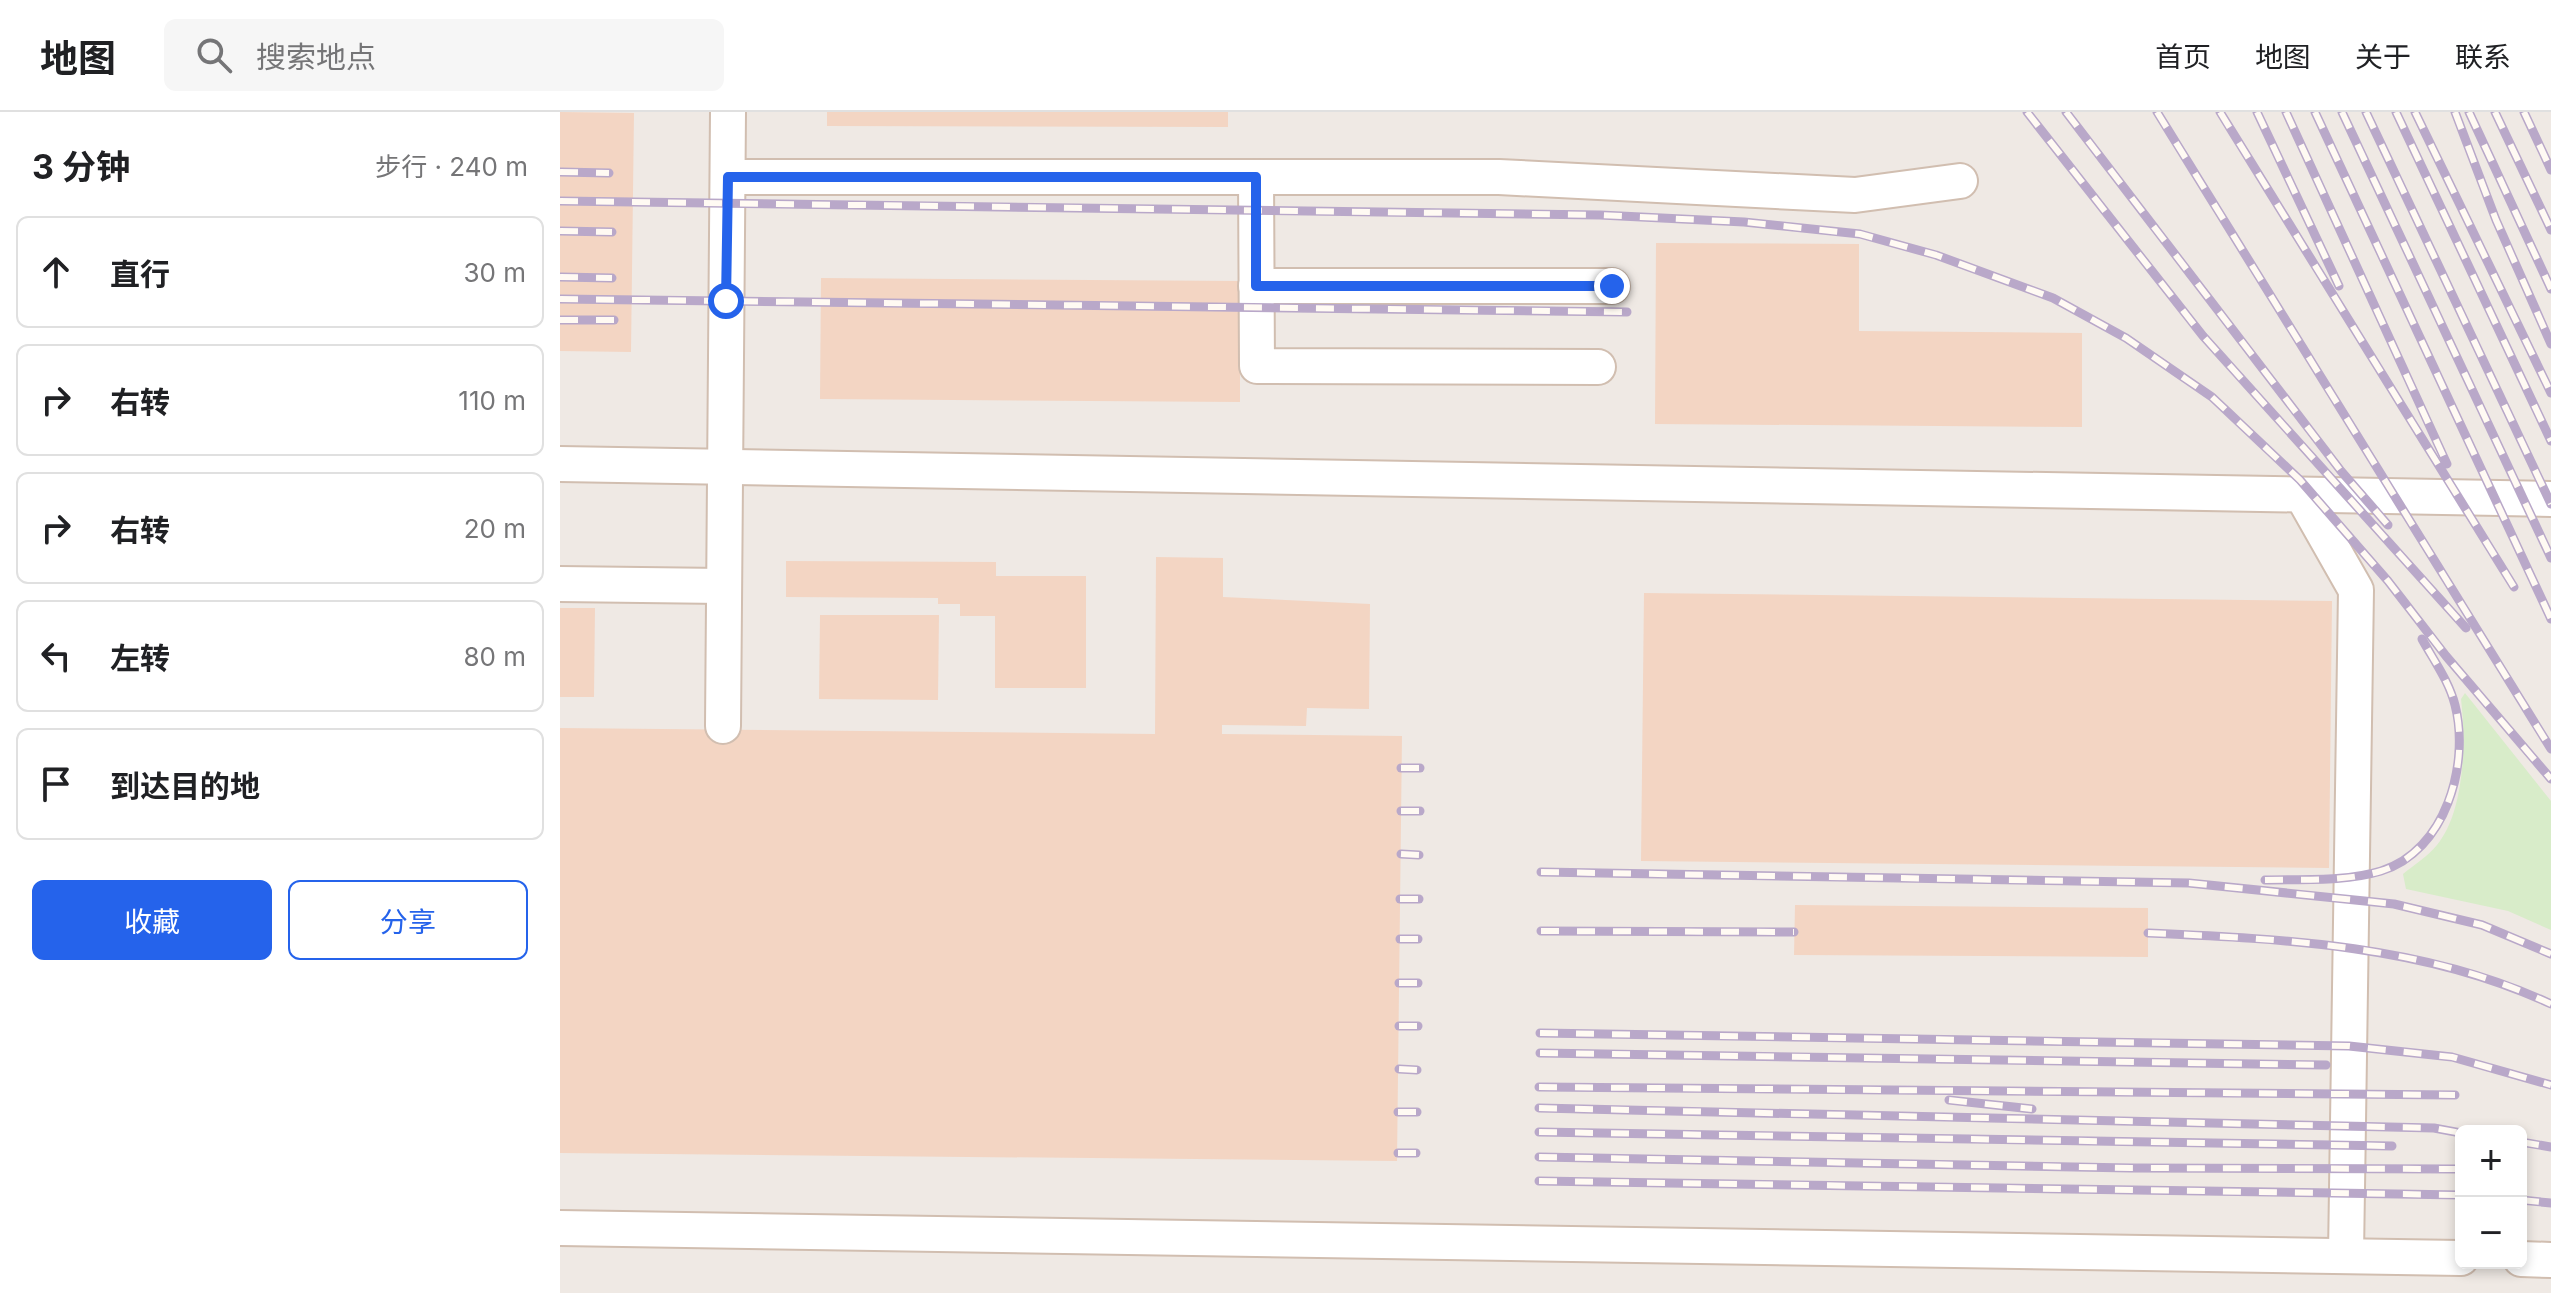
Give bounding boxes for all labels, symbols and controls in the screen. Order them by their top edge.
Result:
search box [164,19,724,91]
icon: search [192,33,236,77]
text: 地图 [40,35,116,81]
text: 搜索地点 [256,39,376,75]
text: 首页 [2155,40,2211,74]
text: 地图 [2255,40,2311,74]
text: 关于 [2355,40,2411,74]
text: 联系 [2455,40,2511,74]
text: 3 分钟 [32,146,130,187]
text: 步行 · 240 m [375,151,528,182]
icon: ahead [34,250,78,294]
text: 直行 [110,256,170,292]
text: 30 m [463,257,526,288]
route end [1594,268,1630,304]
route start [708,283,744,319]
icon: right [34,378,78,422]
text: 右转 [110,384,170,420]
text: 110 m [458,385,526,416]
icon: right [34,506,78,550]
text: 右转 [110,512,170,548]
text: 20 m [464,513,526,544]
icon: left [34,634,78,678]
text: 左转 [110,640,170,676]
text: 80 m [463,641,526,672]
icon: arrive [34,762,78,806]
text: 到达目的地 [110,768,260,804]
button: 收藏 [32,880,272,960]
button: 分享 [288,880,528,960]
map controls [2455,1125,2527,1269]
button: + [2455,1125,2527,1197]
button: − [2455,1197,2527,1269]

